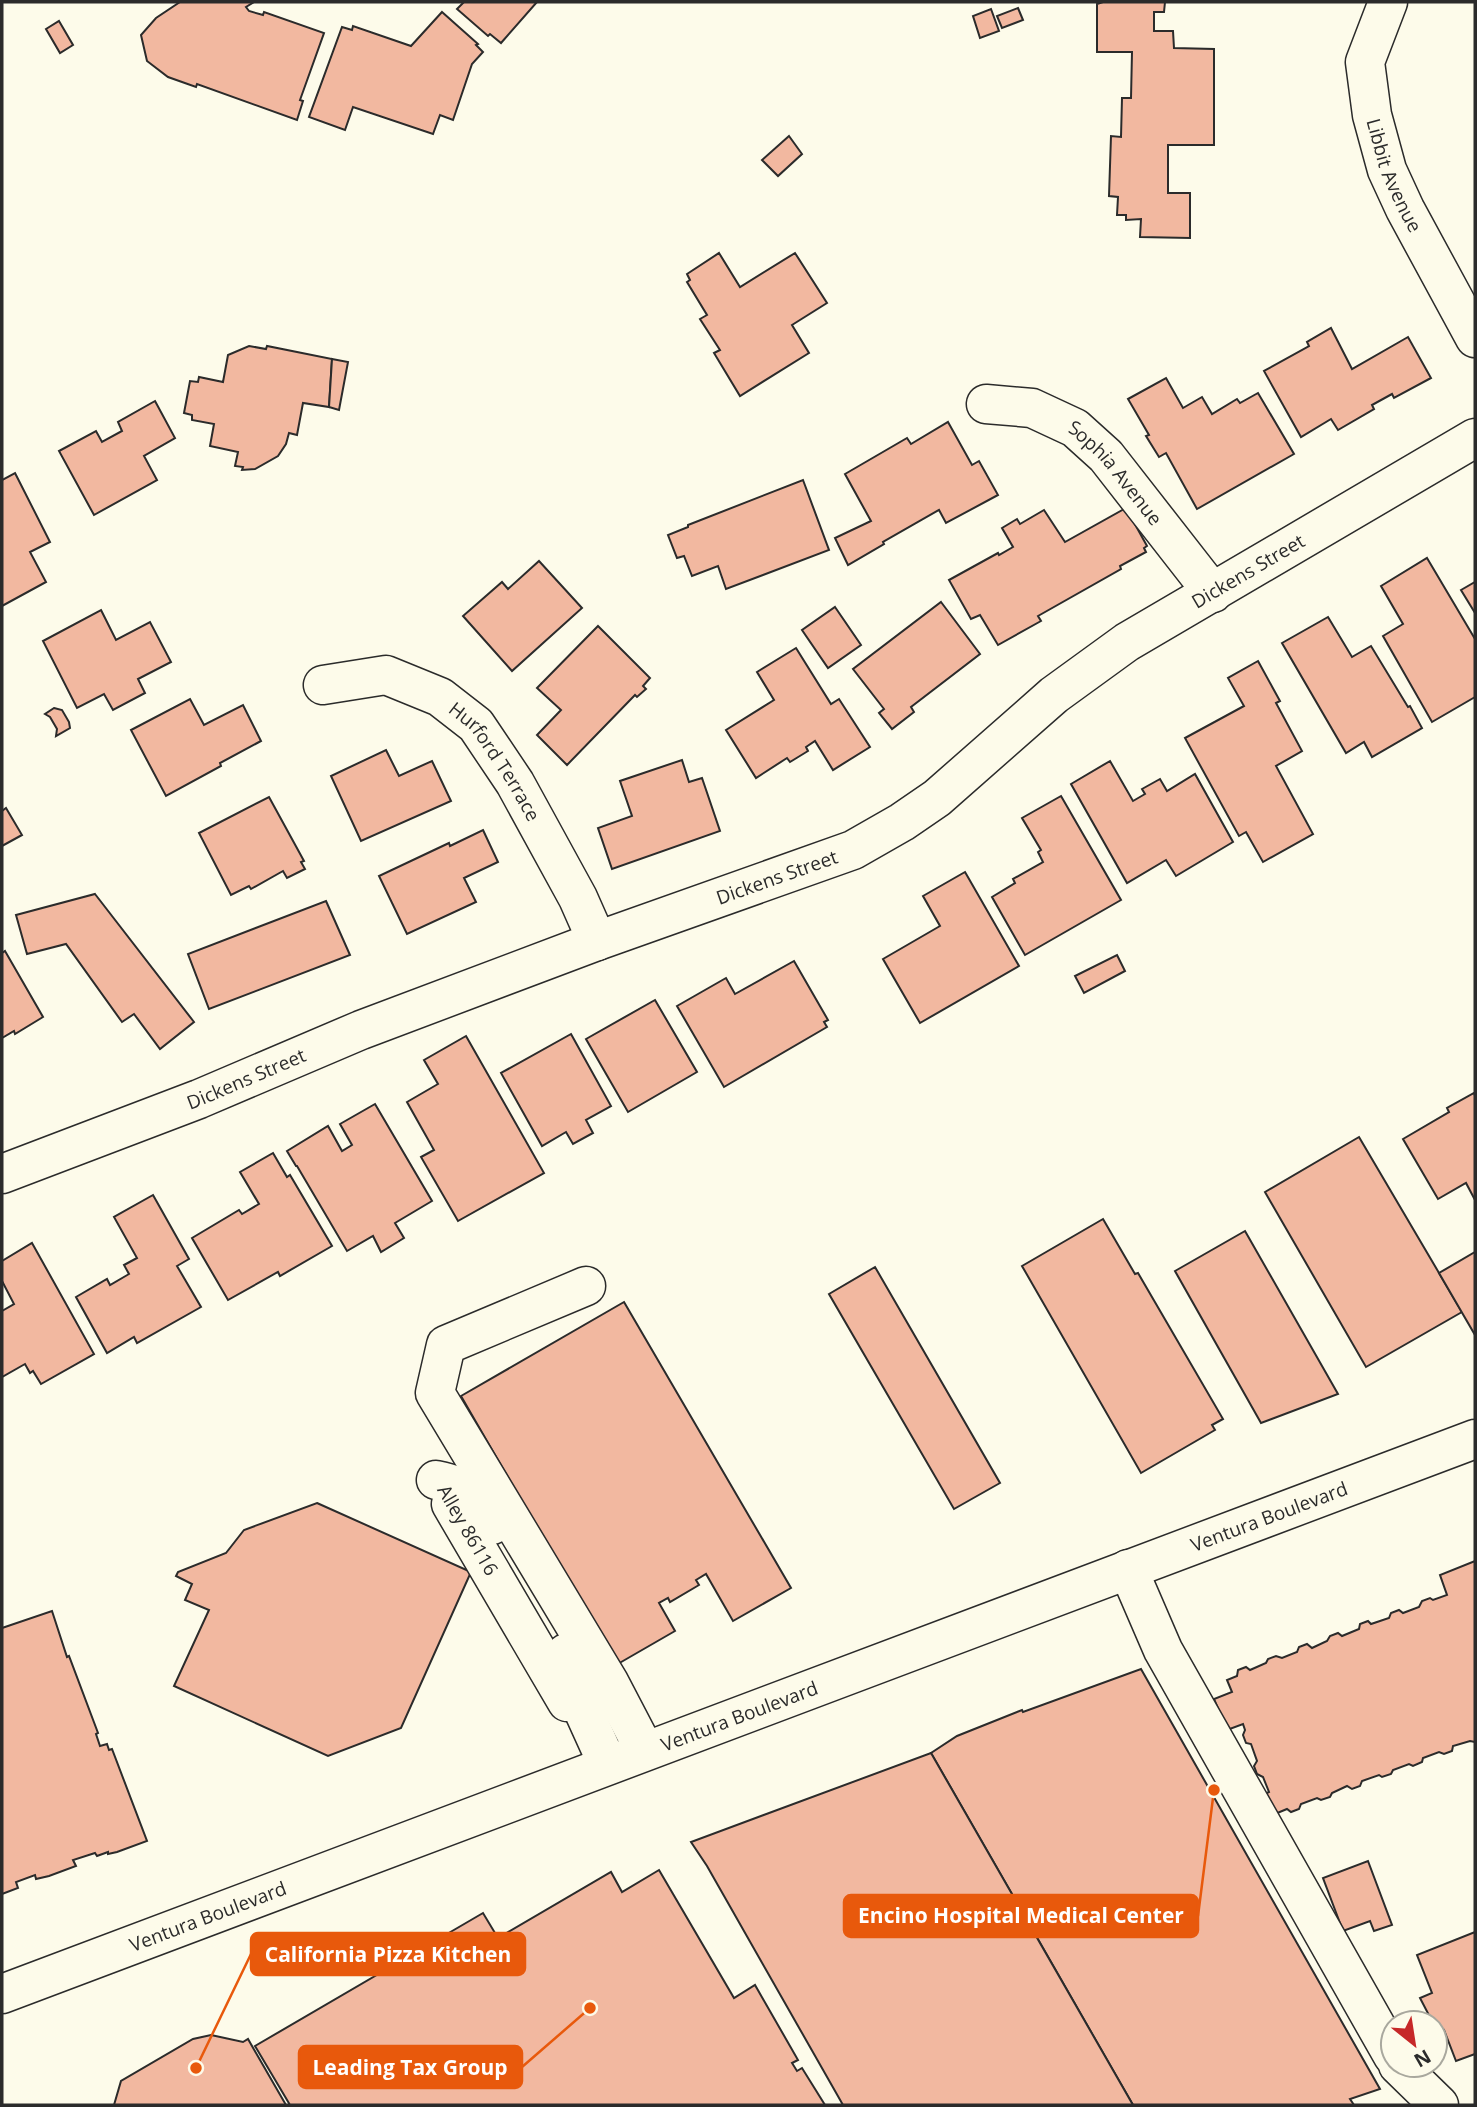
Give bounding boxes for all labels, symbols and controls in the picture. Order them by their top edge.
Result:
street label: Libbit Avenue [1360,115,1428,237]
street label: Sophia Avenue [1065,414,1168,531]
street label: Dickens Street [1187,528,1310,614]
street label: Hurford Terrace [444,696,546,826]
street label: Dickens Street [713,843,841,911]
street label: Dickens Street [183,1042,310,1116]
street label: Ventura Boulevard [1187,1475,1351,1558]
street label: Alley 86116 [431,1480,505,1580]
street label: Ventura Boulevard [657,1675,821,1758]
street label: Ventura Boulevard [126,1875,290,1958]
callout: Encino Hospital Medical Center [844,1895,1198,1937]
text: Encino Hospital Medical Center [858,1901,1184,1929]
callout: California Pizza Kitchen [251,1933,525,1975]
text: California Pizza Kitchen [265,1940,511,1968]
north arrow [1379,2009,1449,2079]
text: N [1409,2044,1436,2074]
callout: Leading Tax Group [299,2046,522,2088]
text: Leading Tax Group [312,2053,508,2081]

